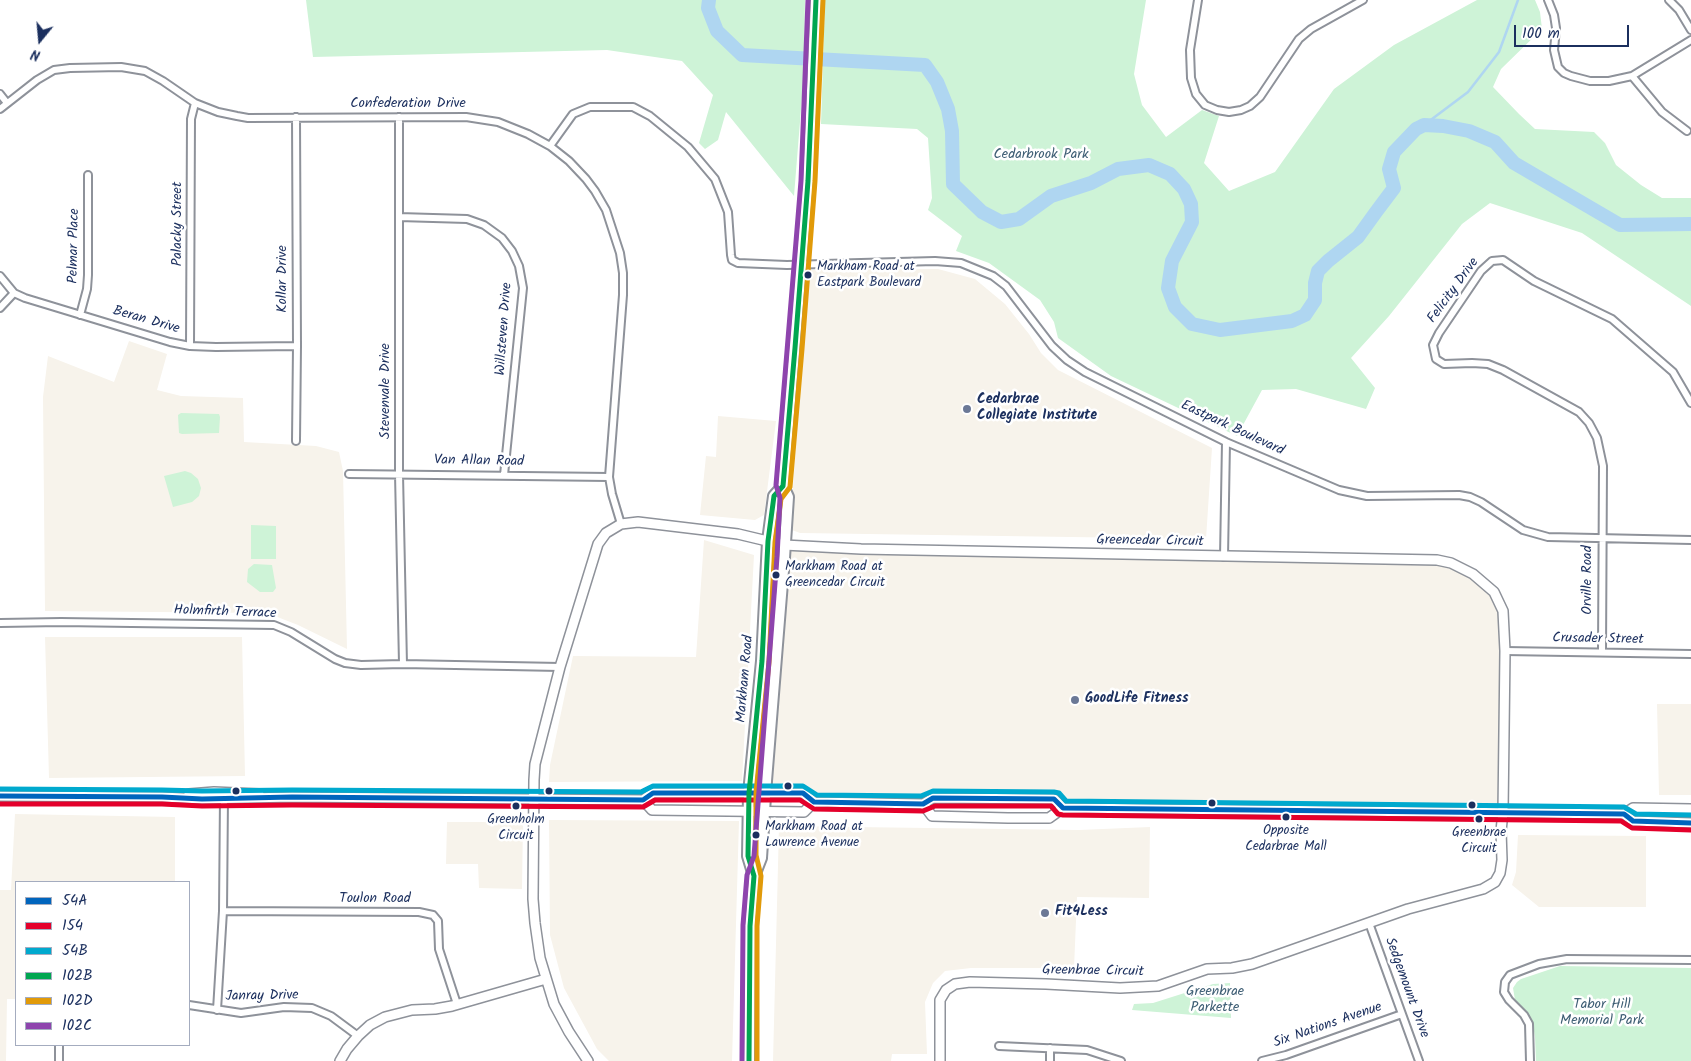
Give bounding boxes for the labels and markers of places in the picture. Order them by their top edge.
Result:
place label: Markham Road at Eastpark Boulevard [817,260,921,291]
marker: Markham Road at Eastpark Boulevard [803,270,813,280]
place label: Cedarbrae Collegiate Institute [977,393,1097,426]
marker: Cedarbrae Collegiate Institute [961,403,973,415]
place label: Markham Road at Greencedar Circuit [785,560,885,591]
marker: Markham Road at Greencedar Circuit [771,570,781,580]
place label: GoodLife Fitness [1085,692,1188,708]
marker: GoodLife Fitness [1069,694,1081,706]
unlabelled marker [783,781,793,791]
unlabelled marker [231,786,241,796]
unlabelled marker [544,786,554,796]
unlabelled marker [1207,798,1217,808]
unlabelled marker [1467,800,1477,810]
marker: Greenholm Circuit [511,801,521,811]
marker: Opposite Cedarbrae Mall [1281,812,1291,822]
place label: Greenholm Circuit [487,813,545,844]
marker: Greenbrae Circuit [1474,814,1484,824]
place label: Markham Road at Lawrence Avenue [765,820,863,851]
place label: Opposite Cedarbrae Mall [1245,824,1327,855]
place label: Greenbrae Circuit [1452,826,1506,857]
marker: Markham Road at Lawrence Avenue [751,830,761,840]
place label: Fit4Less [1055,905,1108,921]
marker: Fit4Less [1039,907,1051,919]

